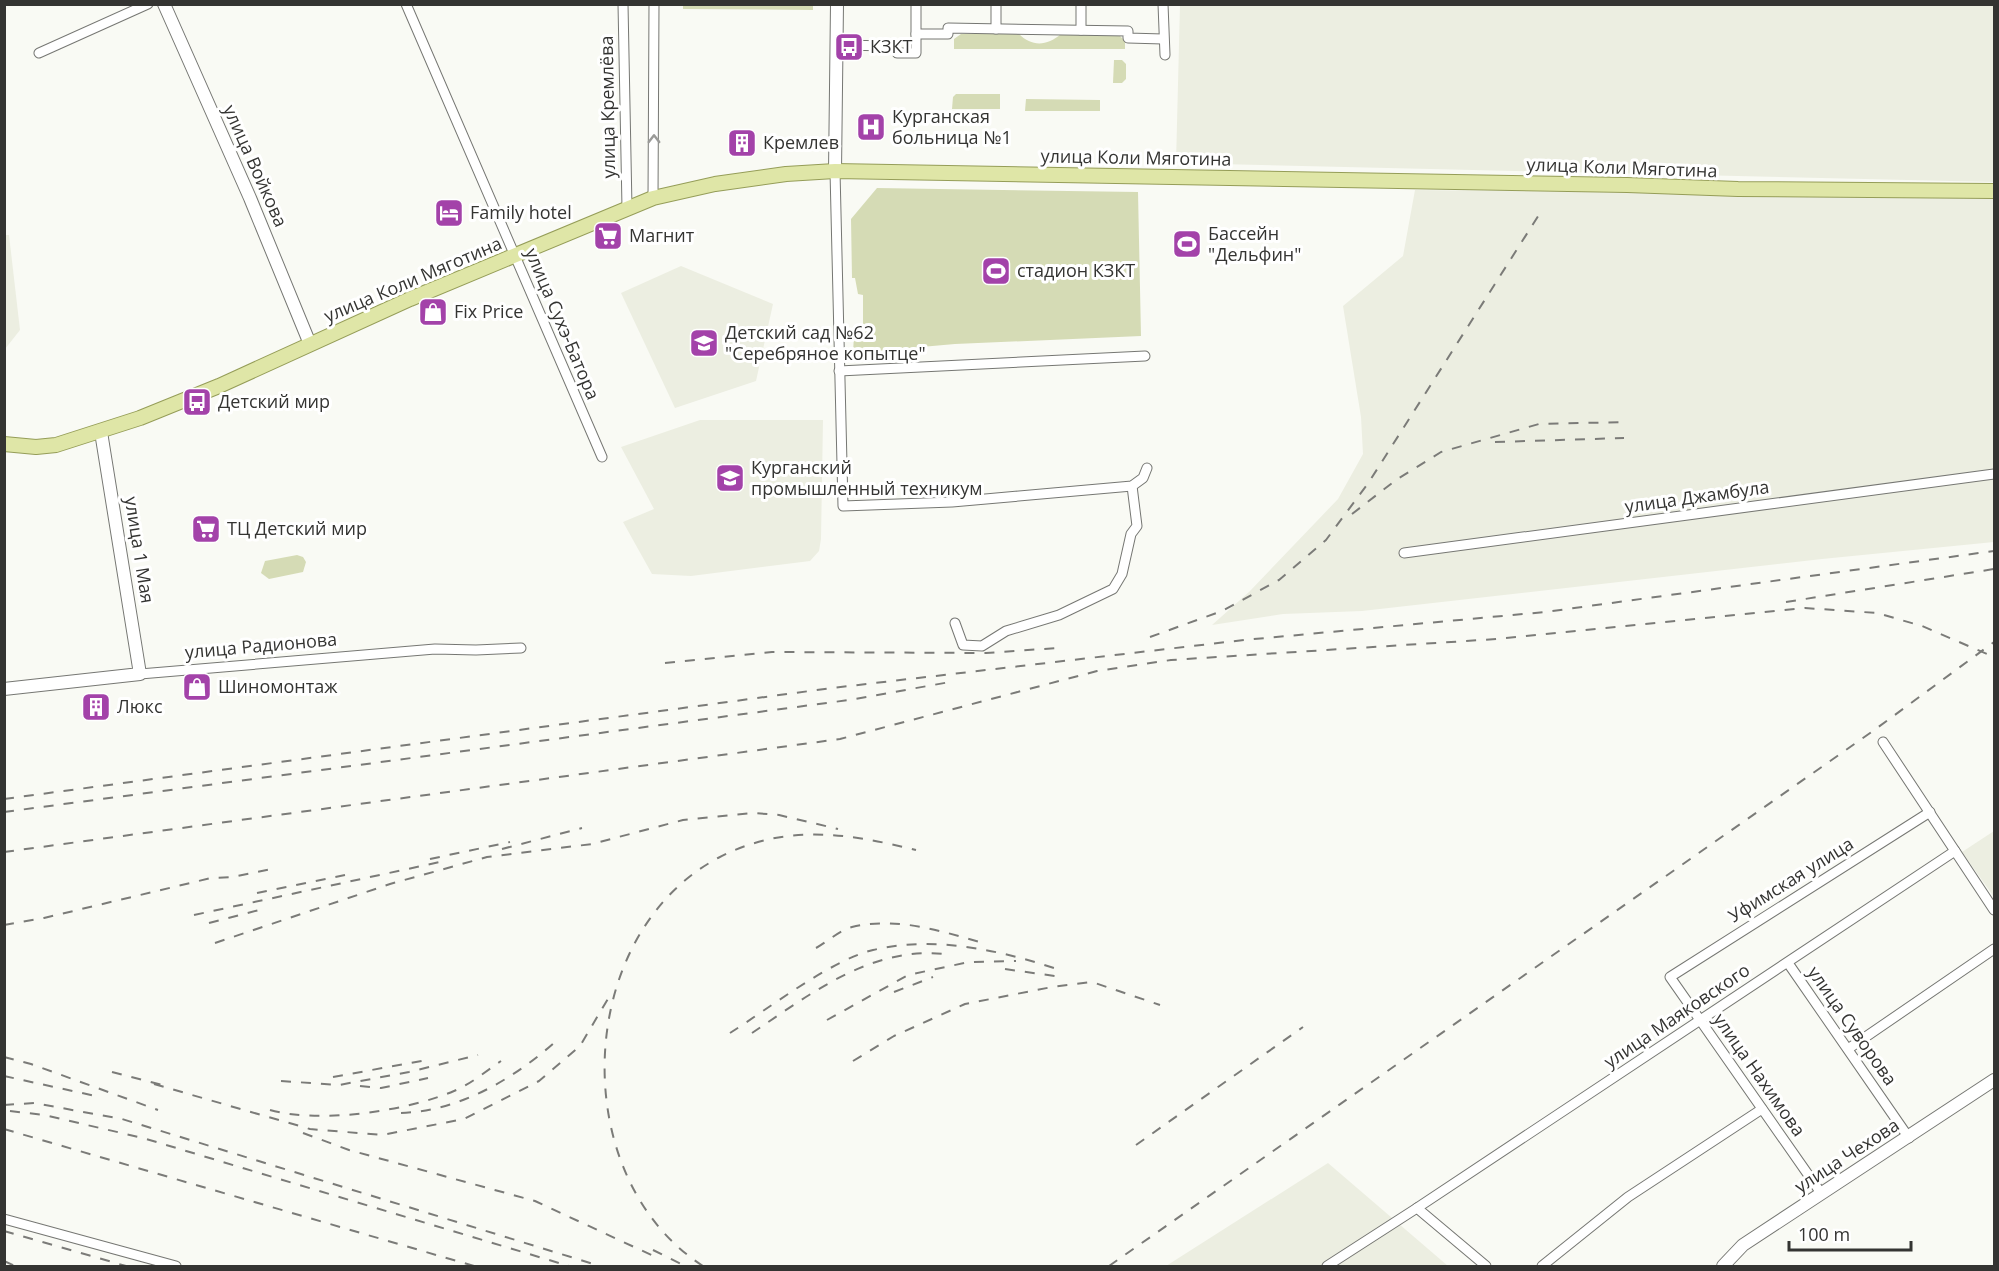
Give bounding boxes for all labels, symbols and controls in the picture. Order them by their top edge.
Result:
bus stop icon: КЗКТ [833,31,865,63]
place label: КЗКТ [870,34,912,58]
street label: улица Кремлёва [594,35,620,179]
street label: улица Войкова [218,101,294,230]
place label: Курганская больница №1 [892,104,1012,149]
hospital icon: Курганская больница №1 [855,111,887,143]
building icon: Кремлев [726,127,758,159]
place label: Кремлев [763,130,839,154]
one-way arrow [648,135,660,144]
street label: улица Коли Мяготина [1040,143,1232,171]
street label: улица Коли Мяготина [1526,152,1718,182]
hotel icon: Family hotel [433,197,465,229]
place label: Family hotel [470,200,572,224]
supermarket icon: Магнит [592,220,624,252]
place label: Бассейн "Дельфин" [1208,221,1301,266]
place label: Магнит [629,223,695,247]
sports icon: Бассейн "Дельфин" [1171,228,1203,260]
street label: улица Коли Мяготина [320,231,505,327]
street label: улица Сухэ-Батора [520,244,606,403]
sports icon: стадион КЗКТ [980,255,1012,287]
place label: стадион КЗКТ [1017,258,1135,282]
shop icon: Fix Price [417,296,449,328]
place label: Fix Price [454,299,523,323]
place label: Детский сад №62 "Серебряное копытце" [725,320,926,365]
school or university icon: Детский сад №62 "Серебряное копытце" [688,327,720,359]
bus stop icon: Детский мир [181,386,213,418]
place label: Детский мир [218,389,330,413]
place label: Курганский промышленный техникум [751,455,983,500]
school or university icon: Курганский промышленный техникум [714,462,746,494]
street label: улица Джамбула [1623,474,1771,518]
street label: улица 1 Мая [120,495,160,605]
supermarket icon: ТЦ Детский мир [190,513,222,545]
place label: ТЦ Детский мир [227,516,367,540]
street label: улица Радионова [184,626,338,664]
shop icon: Шиномонтаж [181,671,213,703]
place label: Шиномонтаж [218,674,338,698]
building icon: Люкс [80,691,112,723]
place label: Люкс [117,694,163,718]
street label: Уфимская улица [1723,831,1858,927]
street label: улица Маяковского [1599,958,1754,1073]
street label: улица Суворова [1803,961,1903,1090]
street label: улица Нахимова [1708,1008,1811,1141]
street label: улица Чехова [1790,1112,1903,1198]
scale bar [1789,1214,1910,1252]
text: 100 m [1798,1222,1850,1246]

